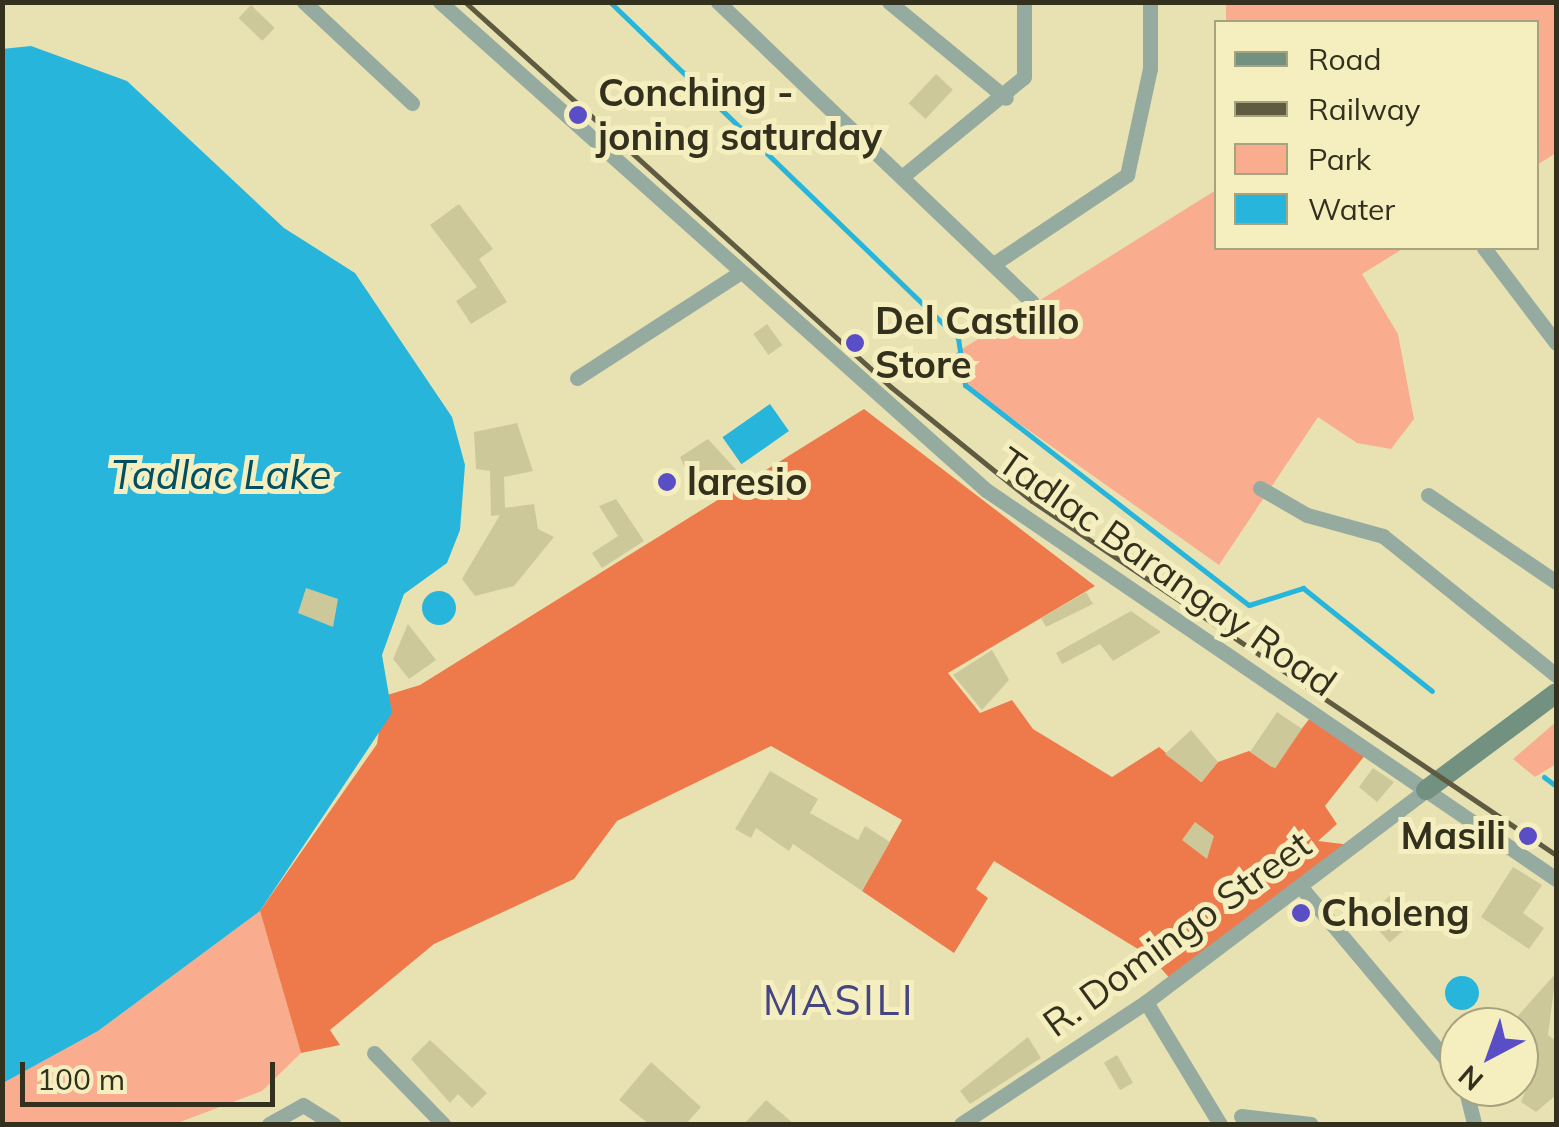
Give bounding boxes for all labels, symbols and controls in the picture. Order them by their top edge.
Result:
legend [1214,20,1539,250]
text: Road [1308,40,1382,78]
place label: Conching - joning saturday [598,70,882,160]
text: Railway [1308,90,1421,128]
marker: Conching - joning saturday [567,104,589,126]
text: Park [1308,140,1371,178]
text: Water [1308,190,1395,228]
place label: Del Castillo Store [875,298,1080,388]
marker: Del Castillo Store [844,332,866,354]
street label: Tadlac Barangay Road [989,438,1345,706]
water label: Tadlac Lake [111,450,331,498]
place label: laresio [687,459,807,505]
marker: laresio [656,471,678,493]
place label: Masili [1401,813,1506,859]
street label: R. Domingo Street [1034,822,1320,1046]
marker: Masili [1515,823,1541,849]
place label: Choleng [1321,890,1470,936]
marker: Choleng [1290,902,1312,924]
district label: MASILI [763,975,915,1025]
north arrow [1439,1007,1539,1107]
scale bar [25,1042,280,1104]
text: N [1451,1058,1490,1099]
text: 100 m [37,1060,125,1098]

